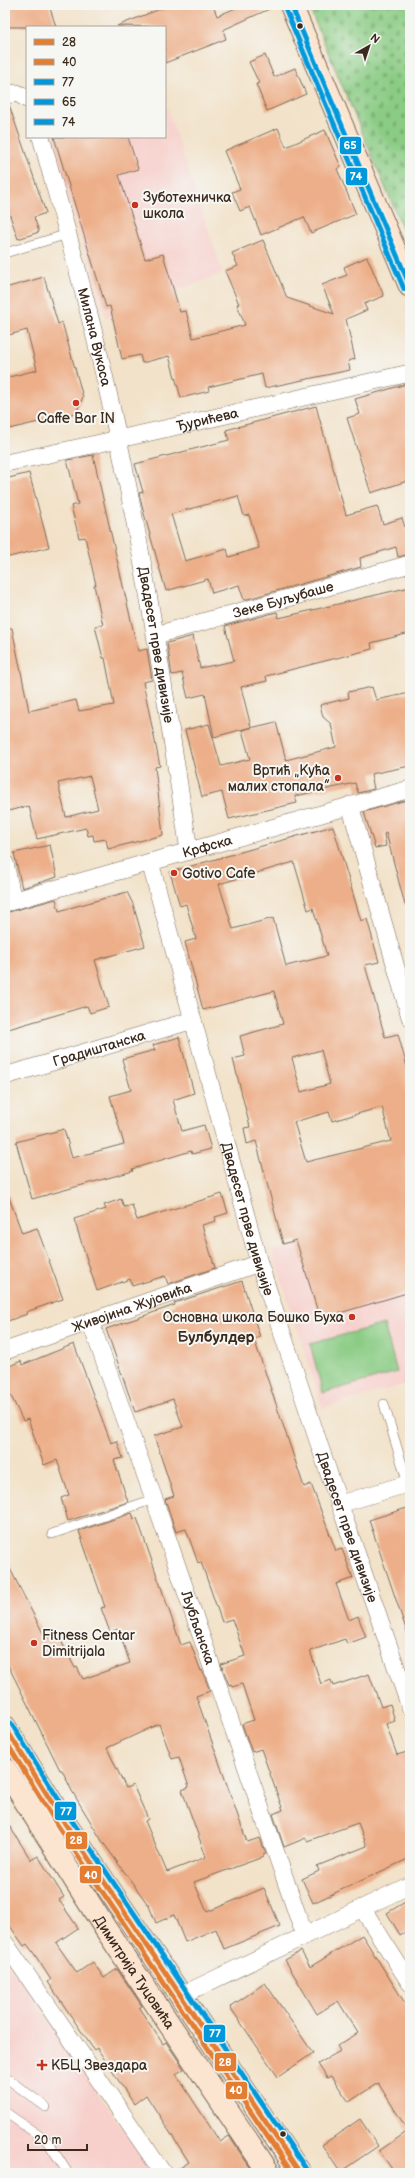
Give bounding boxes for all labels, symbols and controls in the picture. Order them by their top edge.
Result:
unlabelled marker [295,21,305,31]
legend [26,26,166,138]
north arrow [349,26,389,66]
text: N [368,31,382,46]
text: 28 [62,35,76,50]
text: 40 [62,55,76,70]
text: 77 [62,75,74,90]
text: 65 [62,95,76,110]
text: 74 [62,115,76,130]
line badge: 65 [339,136,362,155]
text: 65 [343,139,357,152]
line badge: 74 [345,167,368,186]
text: 74 [350,170,363,183]
place label: Зуботехничка школа [143,189,232,222]
marker: Зуботехничка школа [130,200,140,210]
street label: Милана Вукоса [74,286,115,388]
marker: Caffe Bar IN [71,398,81,408]
street label: Ђурићева [175,404,241,435]
place label: Caffe Bar IN [37,410,115,427]
street label: Двадесет прве дивизије [135,565,178,725]
street label: Зеке Буљубаше [231,577,336,622]
place label: Вртић „Кућа малих стопала” [228,762,331,795]
marker: Вртић „Кућа малих стопала” [333,773,343,783]
street label: Крфска [180,831,235,861]
place label: Gotivo Cafe [182,865,256,882]
marker: Gotivo Cafe [169,868,179,878]
street label: Градиштанска [51,1026,148,1070]
street label: Двадесет прве дивизије [218,1140,278,1298]
street label: Живојина Жујовића [70,1278,194,1336]
place label: Основна школа Бошко Буха [163,1309,345,1326]
marker: Основна школа Бошко Буха [347,1312,357,1322]
district label: Булбулдер [178,1328,254,1347]
street label: Двадесет прве дивизије [314,1449,382,1605]
street label: Љубљанска [177,1587,219,1667]
place label: Fitness Centar Dimitrijala [42,1627,136,1660]
marker: Fitness Centar Dimitrijala [29,1638,39,1648]
line badge: 77 [54,1801,77,1821]
text: 77 [60,1805,72,1818]
line badge: 28 [65,1831,88,1850]
text: 28 [69,1834,83,1847]
line badge: 40 [79,1865,102,1884]
text: 40 [84,1869,98,1882]
street label: Димитрија Туцовића [91,1912,179,2033]
line badge: 77 [203,2024,226,2043]
text: 77 [209,2027,221,2040]
line badge: 28 [214,2052,237,2072]
text: 28 [218,2056,232,2069]
place label: КБЦ Звездара [51,2057,148,2074]
marker: КБЦ Звездара [36,2059,48,2071]
line badge: 40 [225,2081,248,2100]
text: 40 [229,2084,243,2097]
scale bar [28,2126,87,2152]
unlabelled marker [278,2129,288,2139]
text: 20 m [34,2133,61,2148]

